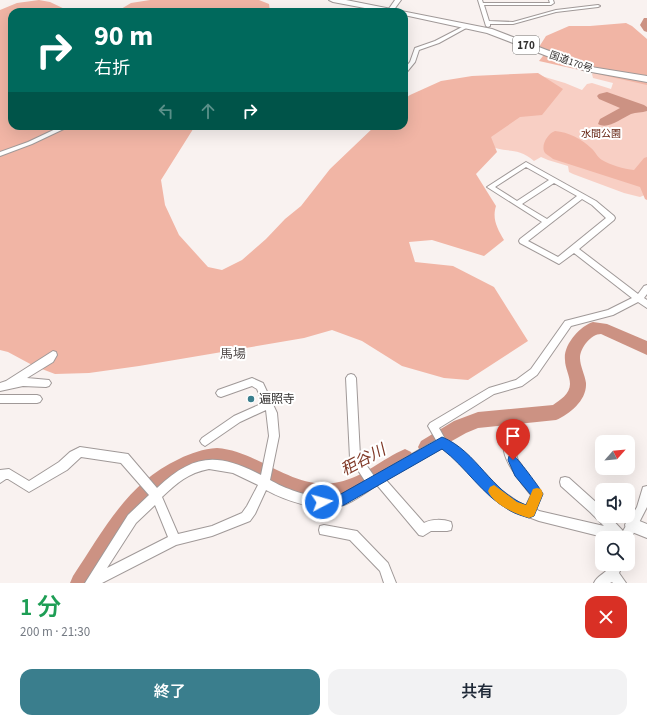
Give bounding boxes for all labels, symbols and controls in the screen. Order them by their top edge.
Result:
text: 90 m [94,16,153,56]
icon: right [28,24,80,76]
road number: 170 [513,36,539,54]
street label: 国道170号 [547,48,595,76]
text: 右折 [94,56,130,81]
icon: left [155,100,177,122]
icon: ahead [197,100,219,122]
icon: right [239,100,261,122]
park label: 水間公園 [581,127,621,141]
district label: 馬場 [220,345,246,363]
place label: 遍照寺 [259,391,295,408]
marker: 遍照寺 [246,394,256,404]
pin [496,419,530,460]
icon: arrive [502,425,524,447]
north arrow [595,435,635,475]
map controls [595,435,635,571]
water label: 秬谷川 [337,438,391,481]
position arrow [301,481,343,523]
button: sound [595,483,635,523]
button: search [595,531,635,571]
text: 1 分 [20,590,61,625]
button: close [585,596,627,638]
text: 200 m · 21:30 [20,623,90,641]
button: 終了 [20,669,320,715]
button: 共有 [328,669,627,715]

